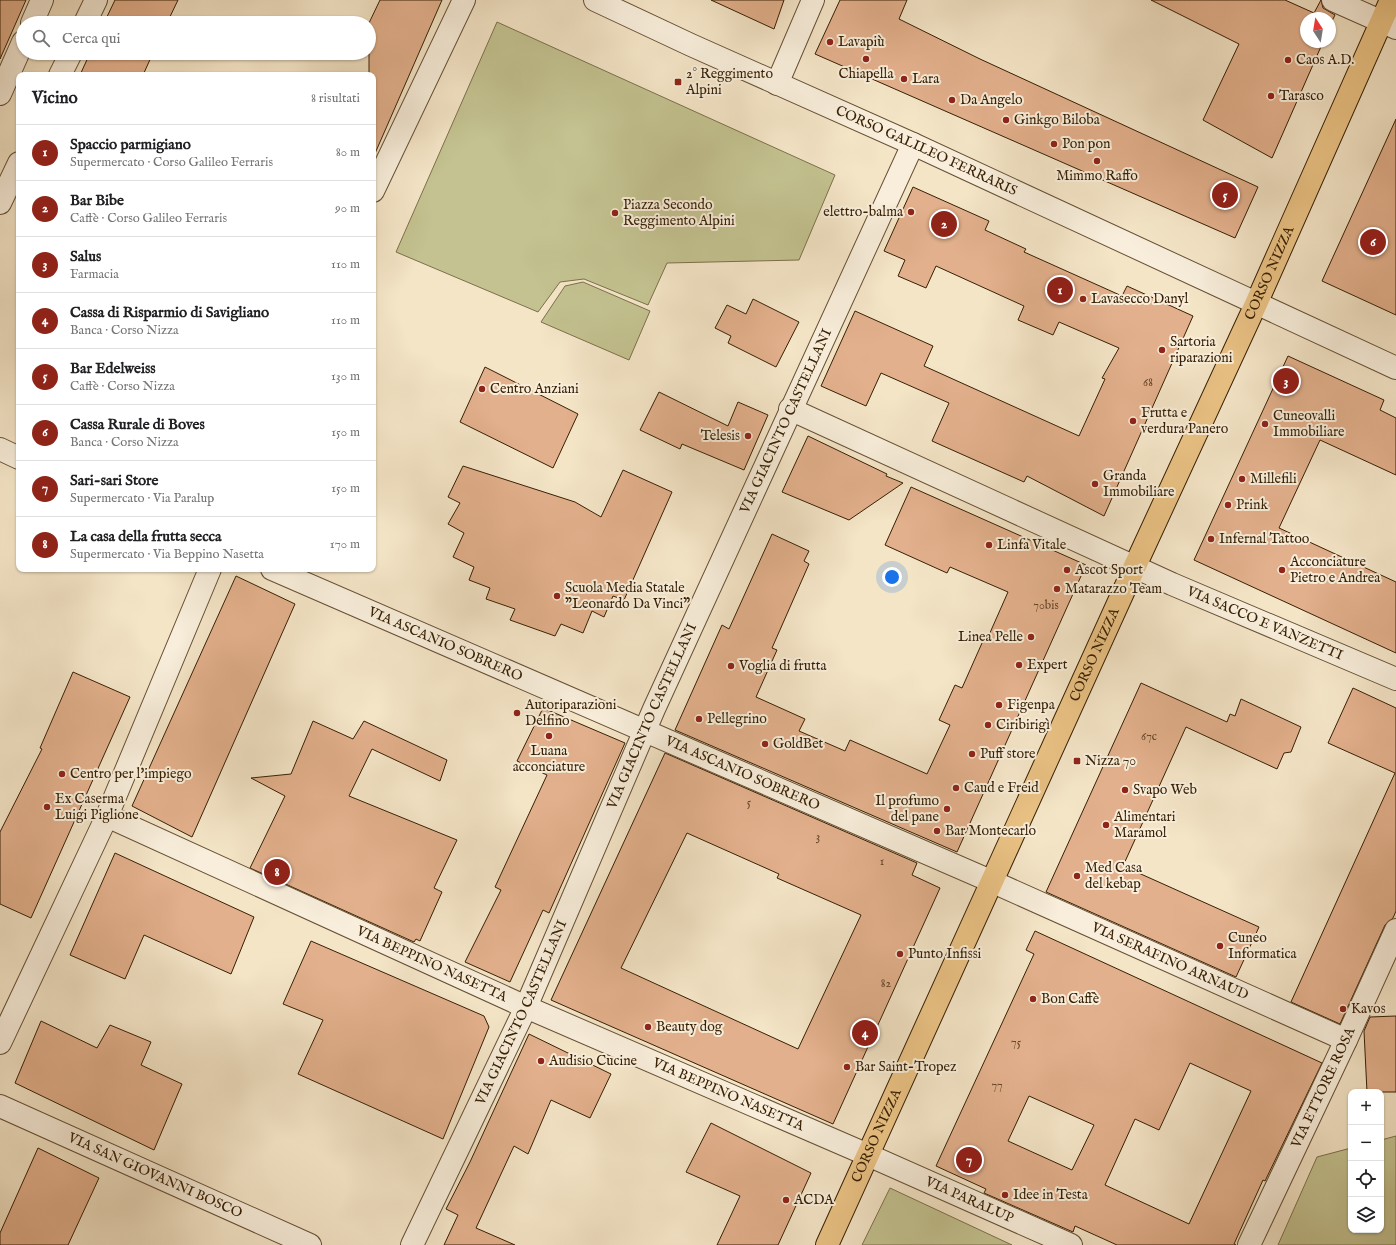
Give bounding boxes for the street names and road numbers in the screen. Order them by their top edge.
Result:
street label: CORSO GALILEO FERRARIS [833,102,1020,200]
street label: CORSO NIZZA [1241,223,1299,323]
street label: VIA GIACINTO CASTELLANI [735,326,836,517]
street label: VIA SACCO E VANZETTI [1183,582,1346,664]
street label: VIA ASCANIO SOBRERO [364,602,526,686]
street label: CORSO NIZZA [1066,605,1124,705]
street label: VIA GIACINTO CASTELLANI [603,620,701,813]
street label: VIA ASCANIO SOBRERO [662,731,823,815]
street label: VIA GIACINTO CASTELLANI [471,917,571,1109]
street label: VIA SERAFINO ARNAUD [1088,918,1251,1004]
street label: VIA BEPPINO NASETTA [353,922,510,1006]
street label: VIA ETTORE ROSA [1287,1024,1360,1152]
street label: VIA BEPPINO NASETTA [649,1053,807,1136]
street label: CORSO NIZZA [847,1085,906,1186]
street label: VIA SAN GIOVANNI BOSCO [64,1128,245,1223]
street label: VIA PARALUP [922,1172,1016,1227]

